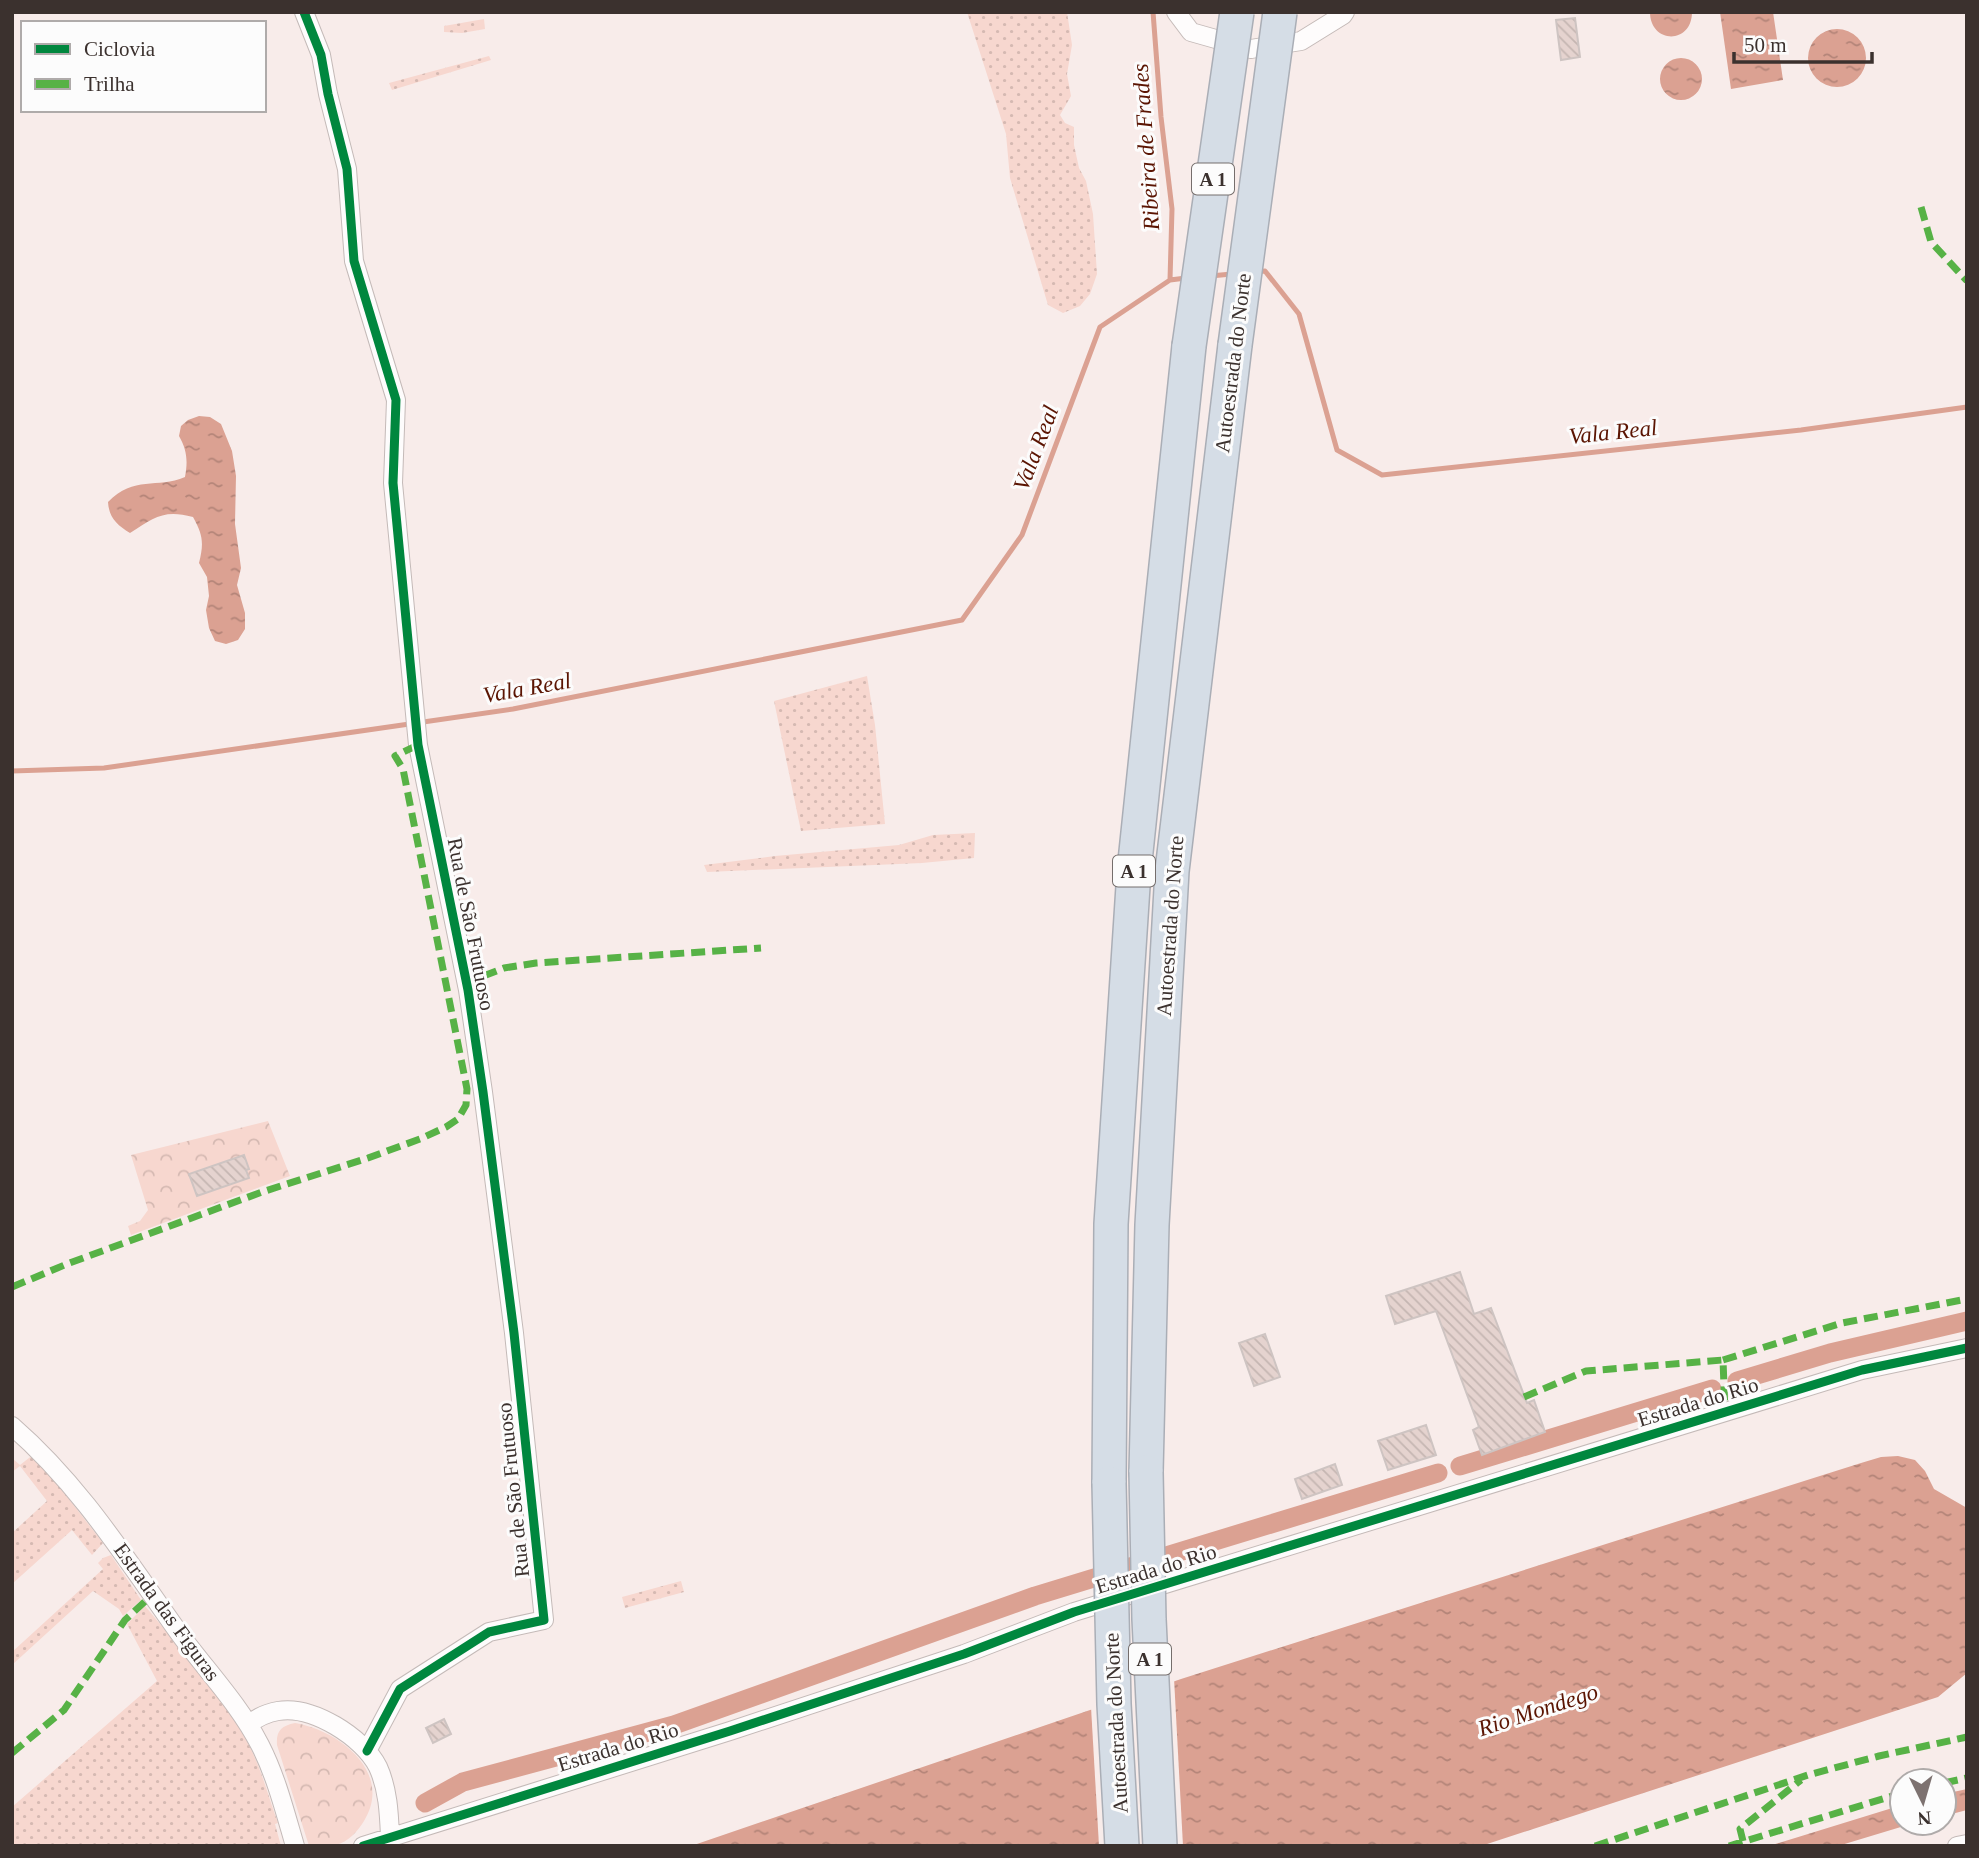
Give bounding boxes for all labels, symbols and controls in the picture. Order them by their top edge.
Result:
legend [21,21,266,112]
scale bar [1734,21,1872,65]
text: 50 m [1744,33,1787,57]
text: Ciclovia [84,37,156,61]
water label: Ribeira de Frades [1128,63,1164,232]
text: Trilha [84,72,135,96]
road number: A 1 [1192,164,1234,195]
street label: Autoestrada do Norte [1210,272,1256,454]
water label: Vala Real [1008,402,1064,494]
water label: Vala Real [1568,415,1658,449]
water label: Vala Real [481,668,573,708]
street label: Autoestrada do Norte [1152,835,1188,1017]
street label: Rua de São Frutuoso [442,836,500,1012]
road number: A 1 [1113,856,1155,886]
street label: Estrada do Rio [1635,1372,1761,1432]
street label: Rua de São Frutuoso [492,1401,534,1579]
street label: Estrada das Figuras [109,1538,225,1686]
street label: Estrada do Rio [1093,1539,1219,1599]
street label: Autoestrada do Norte [1099,1632,1133,1814]
road number: A 1 [1129,1644,1171,1674]
water label: Rio Mondego [1474,1679,1601,1741]
street label: Estrada do Rio [555,1717,681,1777]
north arrow [1888,1767,1958,1837]
text: N [1916,1807,1932,1830]

